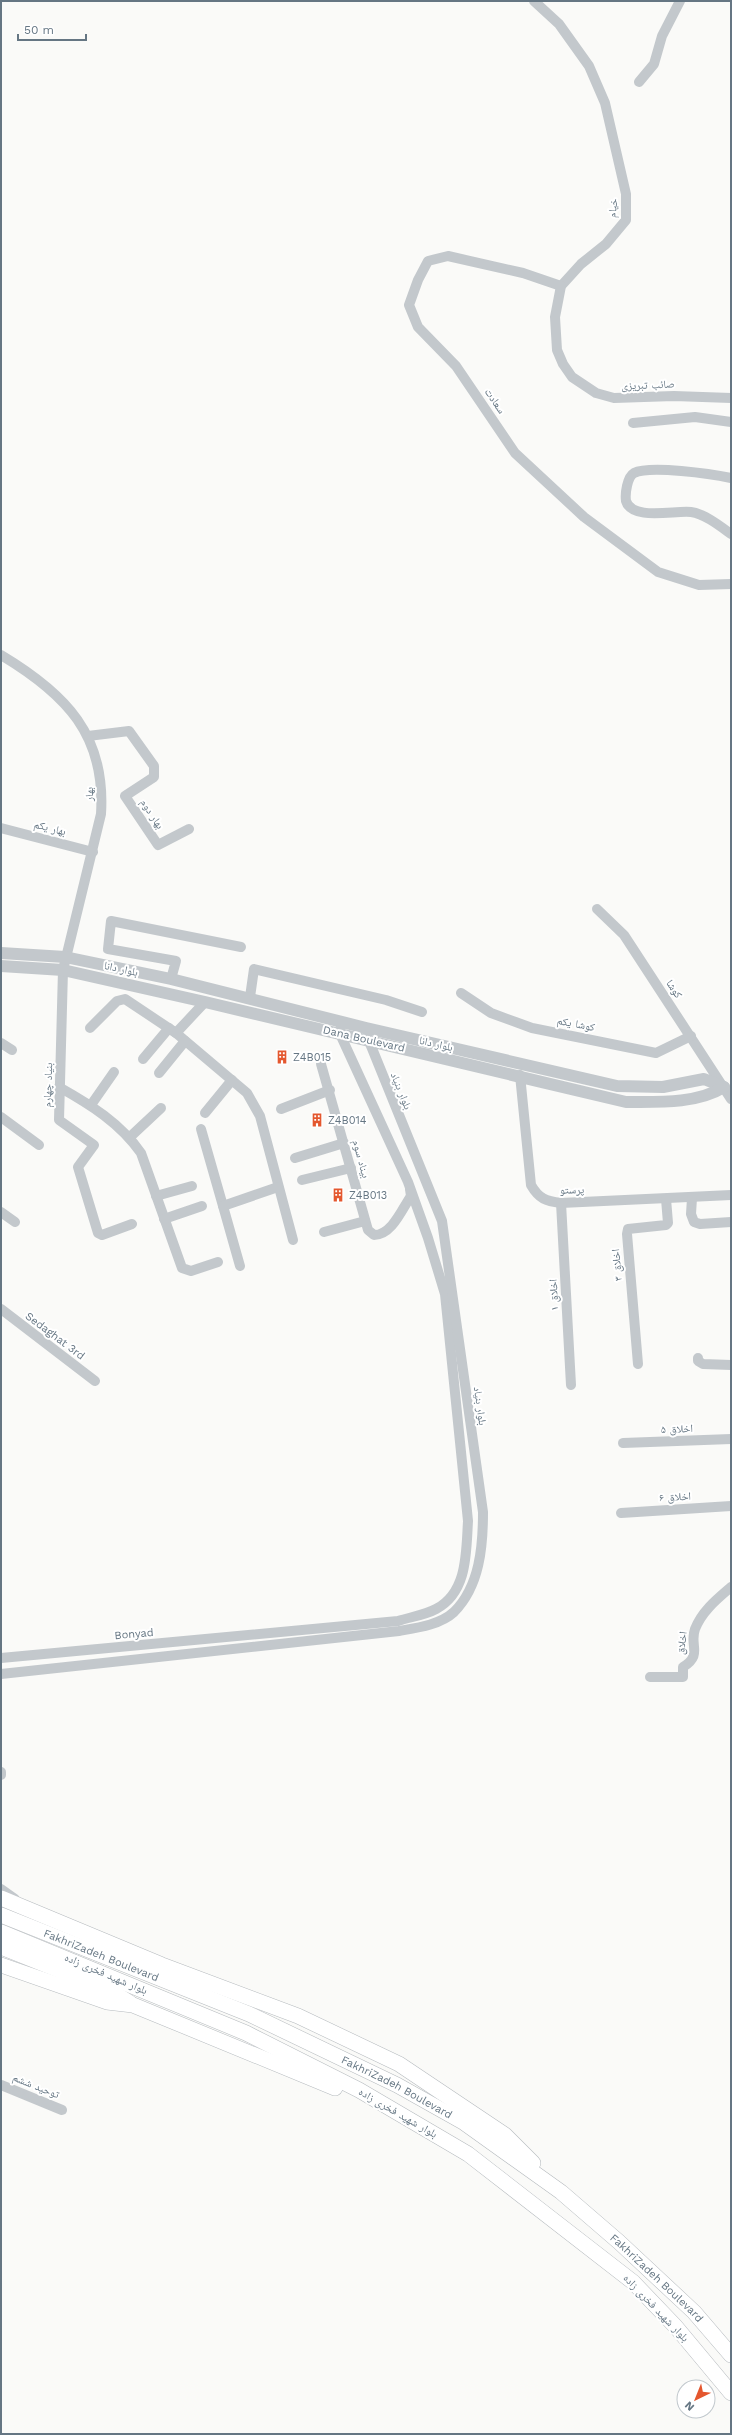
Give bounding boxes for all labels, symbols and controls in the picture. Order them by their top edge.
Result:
scale bar [18,16,86,42]
text: 50 m [24,23,54,37]
street label: خیام [606,198,620,218]
street label: صائب تبریزی [621,378,675,392]
street label: سعادت [482,386,508,416]
street label: بهار [83,787,96,802]
street label: بهار دوم [138,797,166,831]
street label: بهار یکم [32,818,67,839]
street label: بلوار دانا [103,959,139,979]
street label: کوشا [663,977,685,1001]
street label: کوشا یکم [556,1014,596,1035]
street label: Dana Boulevard [322,1023,406,1055]
street label: بلوار دانا [418,1034,454,1054]
building icon: Z4B015 [274,1049,290,1065]
place label: Z4B015 [293,1051,331,1064]
street label: بنیاد چهارم [41,1062,55,1108]
street label: بلوار بنیاد [388,1070,414,1112]
building icon: Z4B014 [309,1112,325,1128]
place label: Z4B014 [328,1114,367,1127]
street label: بیناد سوم [350,1138,372,1180]
street label: پرستو [560,1183,585,1197]
building icon: Z4B013 [330,1187,346,1203]
place label: Z4B013 [349,1189,387,1202]
street label: اخلاق ۳ [609,1248,625,1282]
street label: اخلاق ۱ [547,1279,561,1311]
street label: Sedaghat 3rd [23,1309,87,1363]
street label: بلوار بنیاد [471,1386,489,1426]
street label: اخلاق ۵ [661,1422,693,1436]
street label: اخلاق ۶ [659,1490,691,1504]
street label: Bonyad [114,1626,154,1642]
street label: اخلاق [674,1631,690,1655]
street label: FakhriZadeh Boulevard [42,1926,161,1984]
street label: بلوار شهید فخری زاده [63,1951,149,1997]
street label: FakhriZadeh Boulevard [339,2053,455,2121]
street label: توحید ششم [10,2071,62,2102]
street label: بلوار شهید فخری زاده [356,2085,440,2141]
street label: FakhriZadeh Boulevard [608,2231,706,2325]
street label: بلوار شهید فخری زاده [621,2272,691,2344]
north arrow [676,2379,716,2419]
text: N [682,2398,697,2413]

